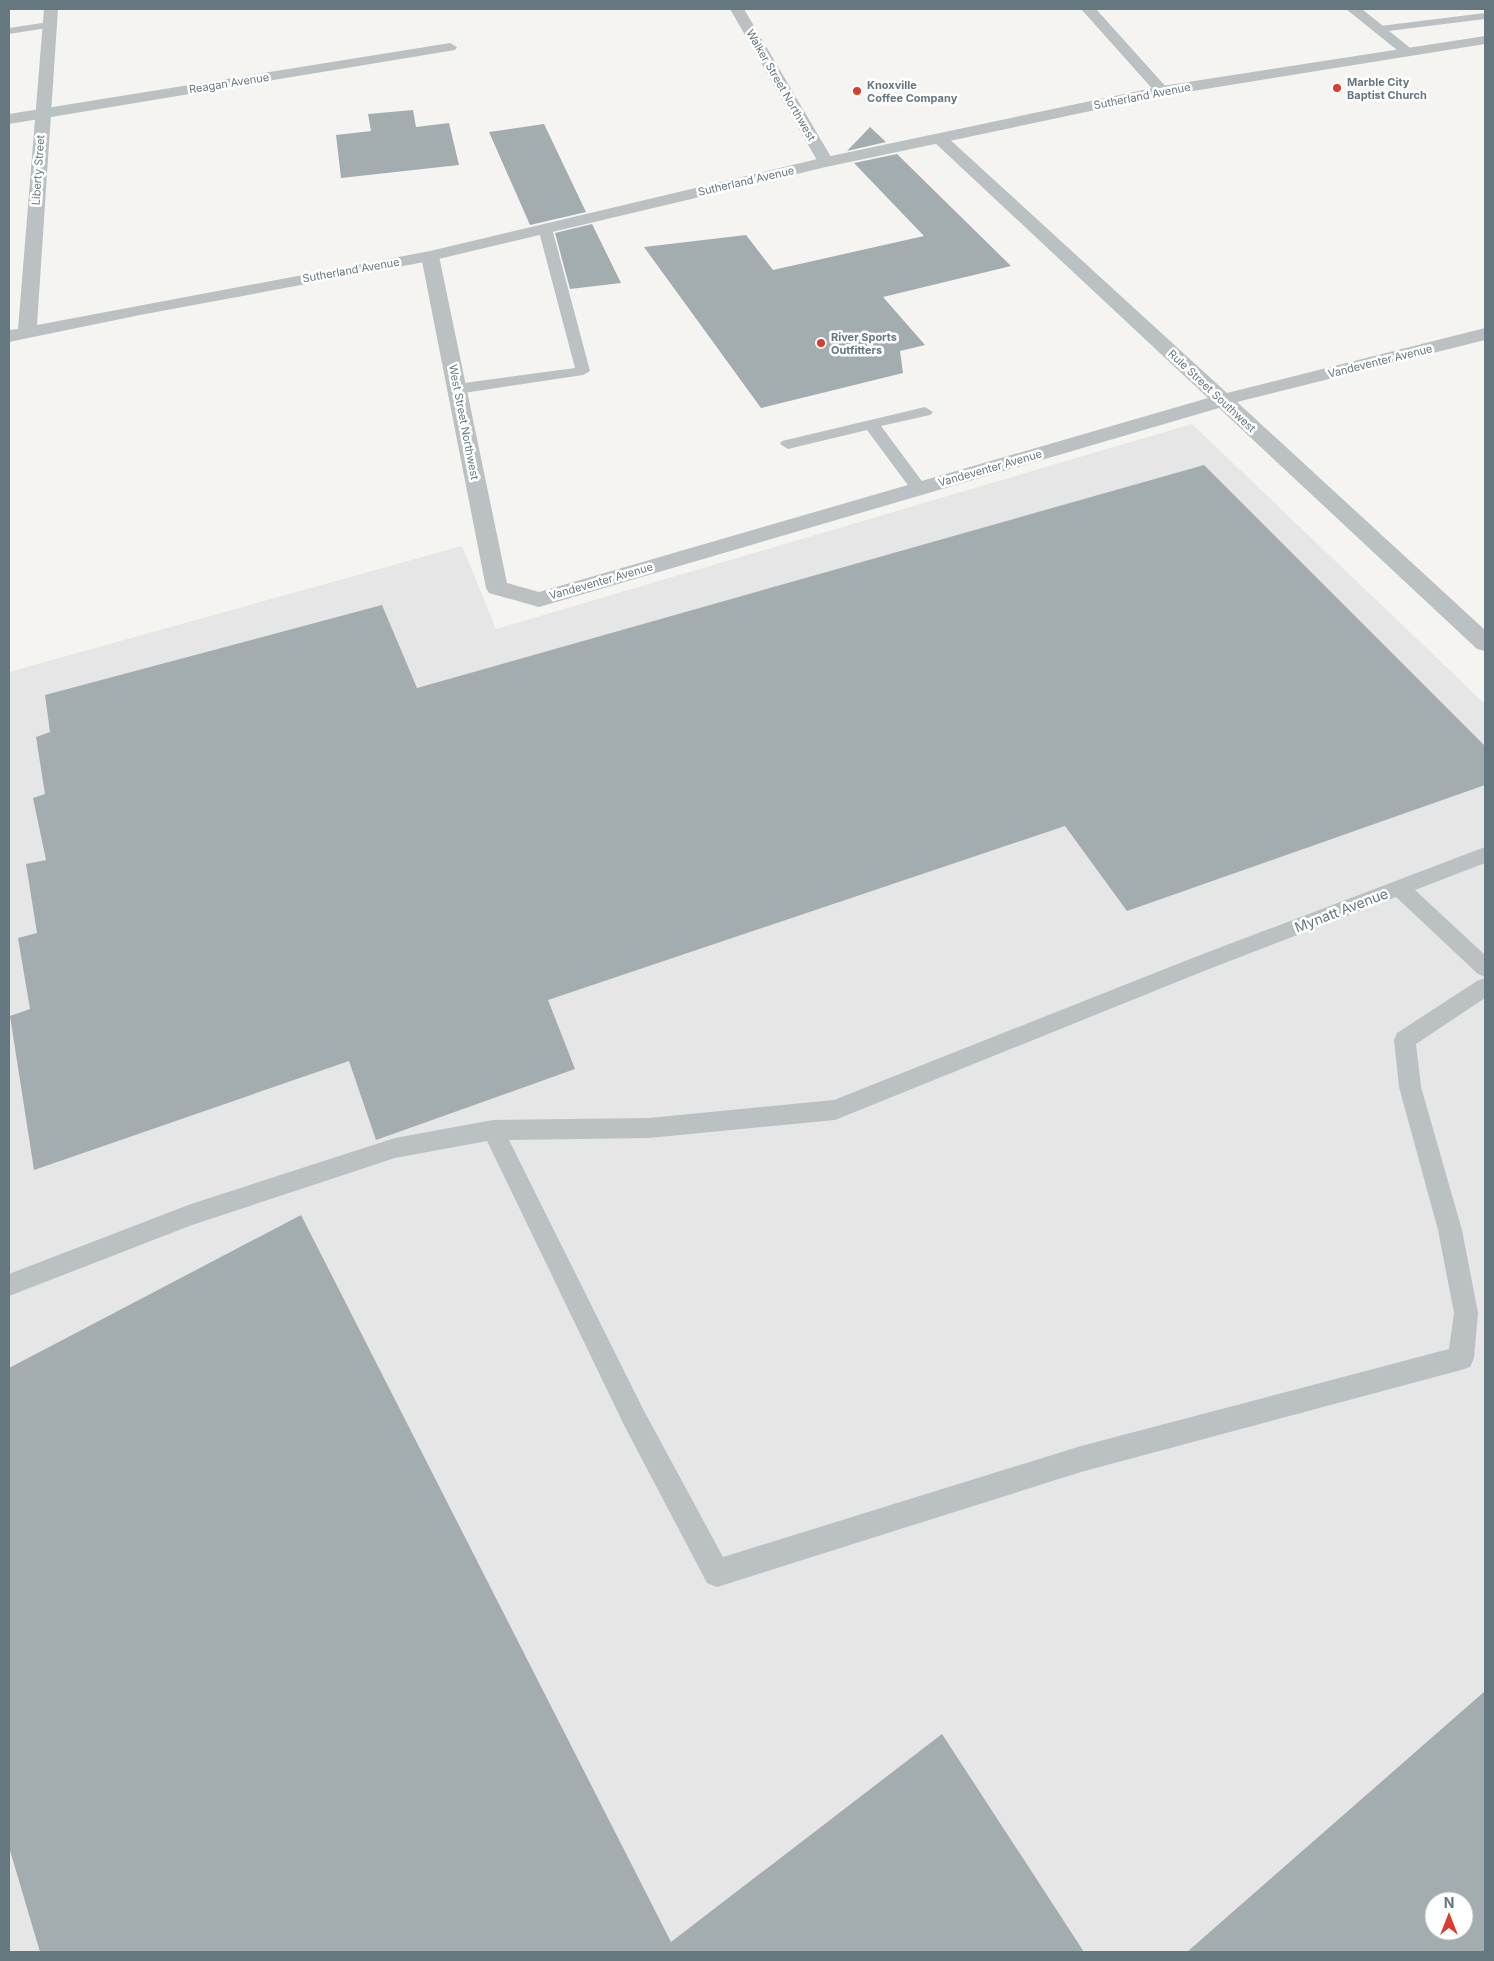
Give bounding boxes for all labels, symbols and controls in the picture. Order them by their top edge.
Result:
street label: Walker Street Northwest [743,27,819,144]
street label: Reagan Avenue [188,70,270,96]
place label: Marble City Baptist Church [1347,75,1427,102]
place label: Knoxville Coffee Company [867,78,958,105]
street label: Sutherland Avenue [1092,80,1192,112]
marker: Marble City Baptist Church [1331,82,1343,94]
marker: Knoxville Coffee Company [851,85,863,97]
street label: Liberty Street [29,134,47,206]
street label: Sutherland Avenue [697,163,795,199]
street label: Sutherland Avenue [301,255,401,285]
place label: River Sports Outfitters [831,330,897,357]
marker: River Sports Outfitters [815,337,827,349]
street label: Vandeventer Avenue [1326,341,1434,381]
street label: Rule Street Southwest [1165,347,1259,436]
street label: West Street Northwest [446,363,482,481]
street label: Vandeventer Avenue [936,446,1044,490]
street label: Vandeventer Avenue [547,559,655,603]
street label: Mynatt Avenue [1292,884,1390,936]
north arrow [1424,1891,1474,1941]
text: N [1444,1894,1454,1911]

